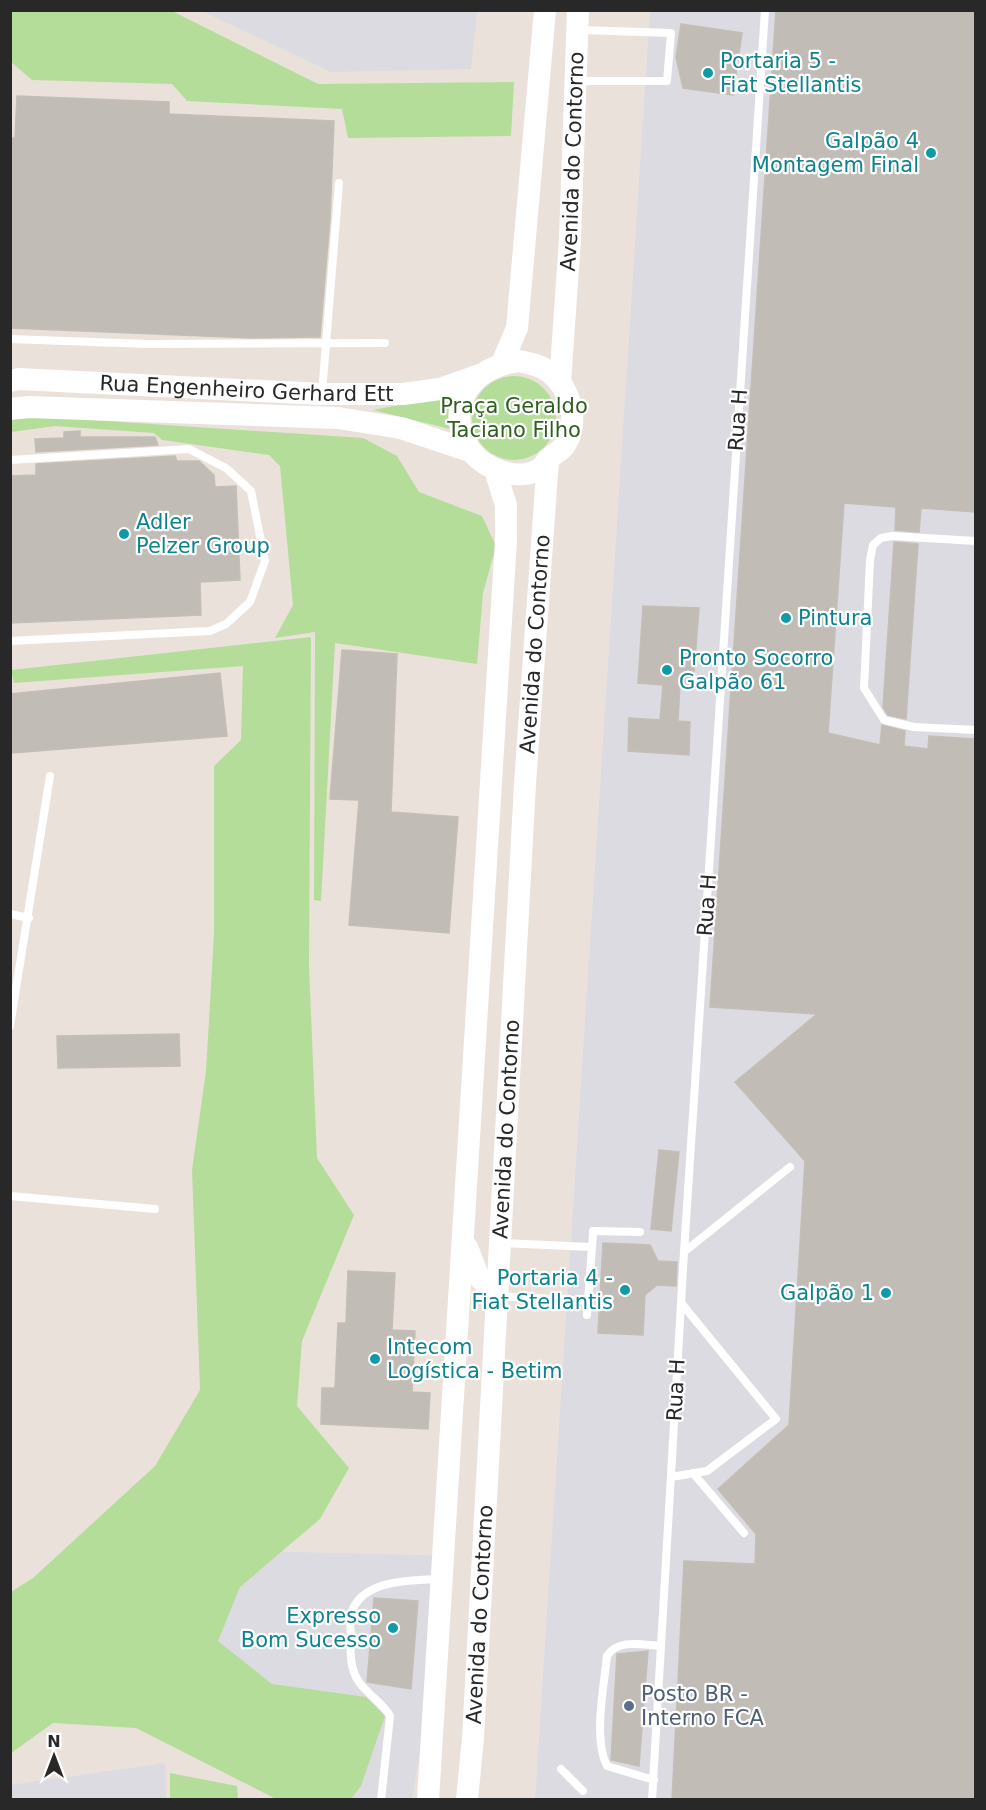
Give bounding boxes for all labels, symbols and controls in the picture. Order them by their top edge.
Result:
place label: Portaria 5 - Fiat Stellantis [720,49,862,97]
street label: Avenida do Contorno [556,51,589,272]
marker: Portaria 5 - Fiat Stellantis [701,66,715,80]
place label: Galpão 4 Montagem Final [752,129,919,177]
marker: Galpão 4 Montagem Final [924,146,938,160]
street label: Rua Engenheiro Gerhard Ett [99,371,394,406]
street label: Rua H [724,388,752,452]
park label: Praça Geraldo Taciano Filho [440,394,588,442]
place label: Adler Pelzer Group [136,510,270,558]
marker: Adler Pelzer Group [117,527,131,541]
street label: Avenida do Contorno [515,534,555,755]
place label: Pintura [798,606,872,630]
marker: Pintura [779,611,793,625]
place label: Pronto Socorro Galpão 61 [679,646,833,694]
marker: Pronto Socorro Galpão 61 [660,663,674,677]
street label: Rua H [693,873,721,937]
street label: Avenida do Contorno [488,1019,524,1240]
place label: Portaria 4 - Fiat Stellantis [471,1266,613,1314]
place label: Galpão 1 [780,1281,874,1305]
marker: Portaria 4 - Fiat Stellantis [618,1283,632,1297]
marker: Galpão 1 [879,1286,893,1300]
place label: Intecom Logística - Betim [387,1335,563,1383]
marker: Intecom Logística - Betim [368,1352,382,1366]
street label: Rua H [662,1358,690,1422]
street label: Avenida do Contorno [462,1504,498,1725]
place label: Expresso Bom Sucesso [241,1604,381,1652]
marker: Expresso Bom Sucesso [386,1621,400,1635]
place label: Posto BR - Interno FCA [641,1682,764,1730]
marker: Posto BR - Interno FCA [622,1699,636,1713]
north arrow [24,1726,84,1786]
text: N [47,1732,61,1751]

